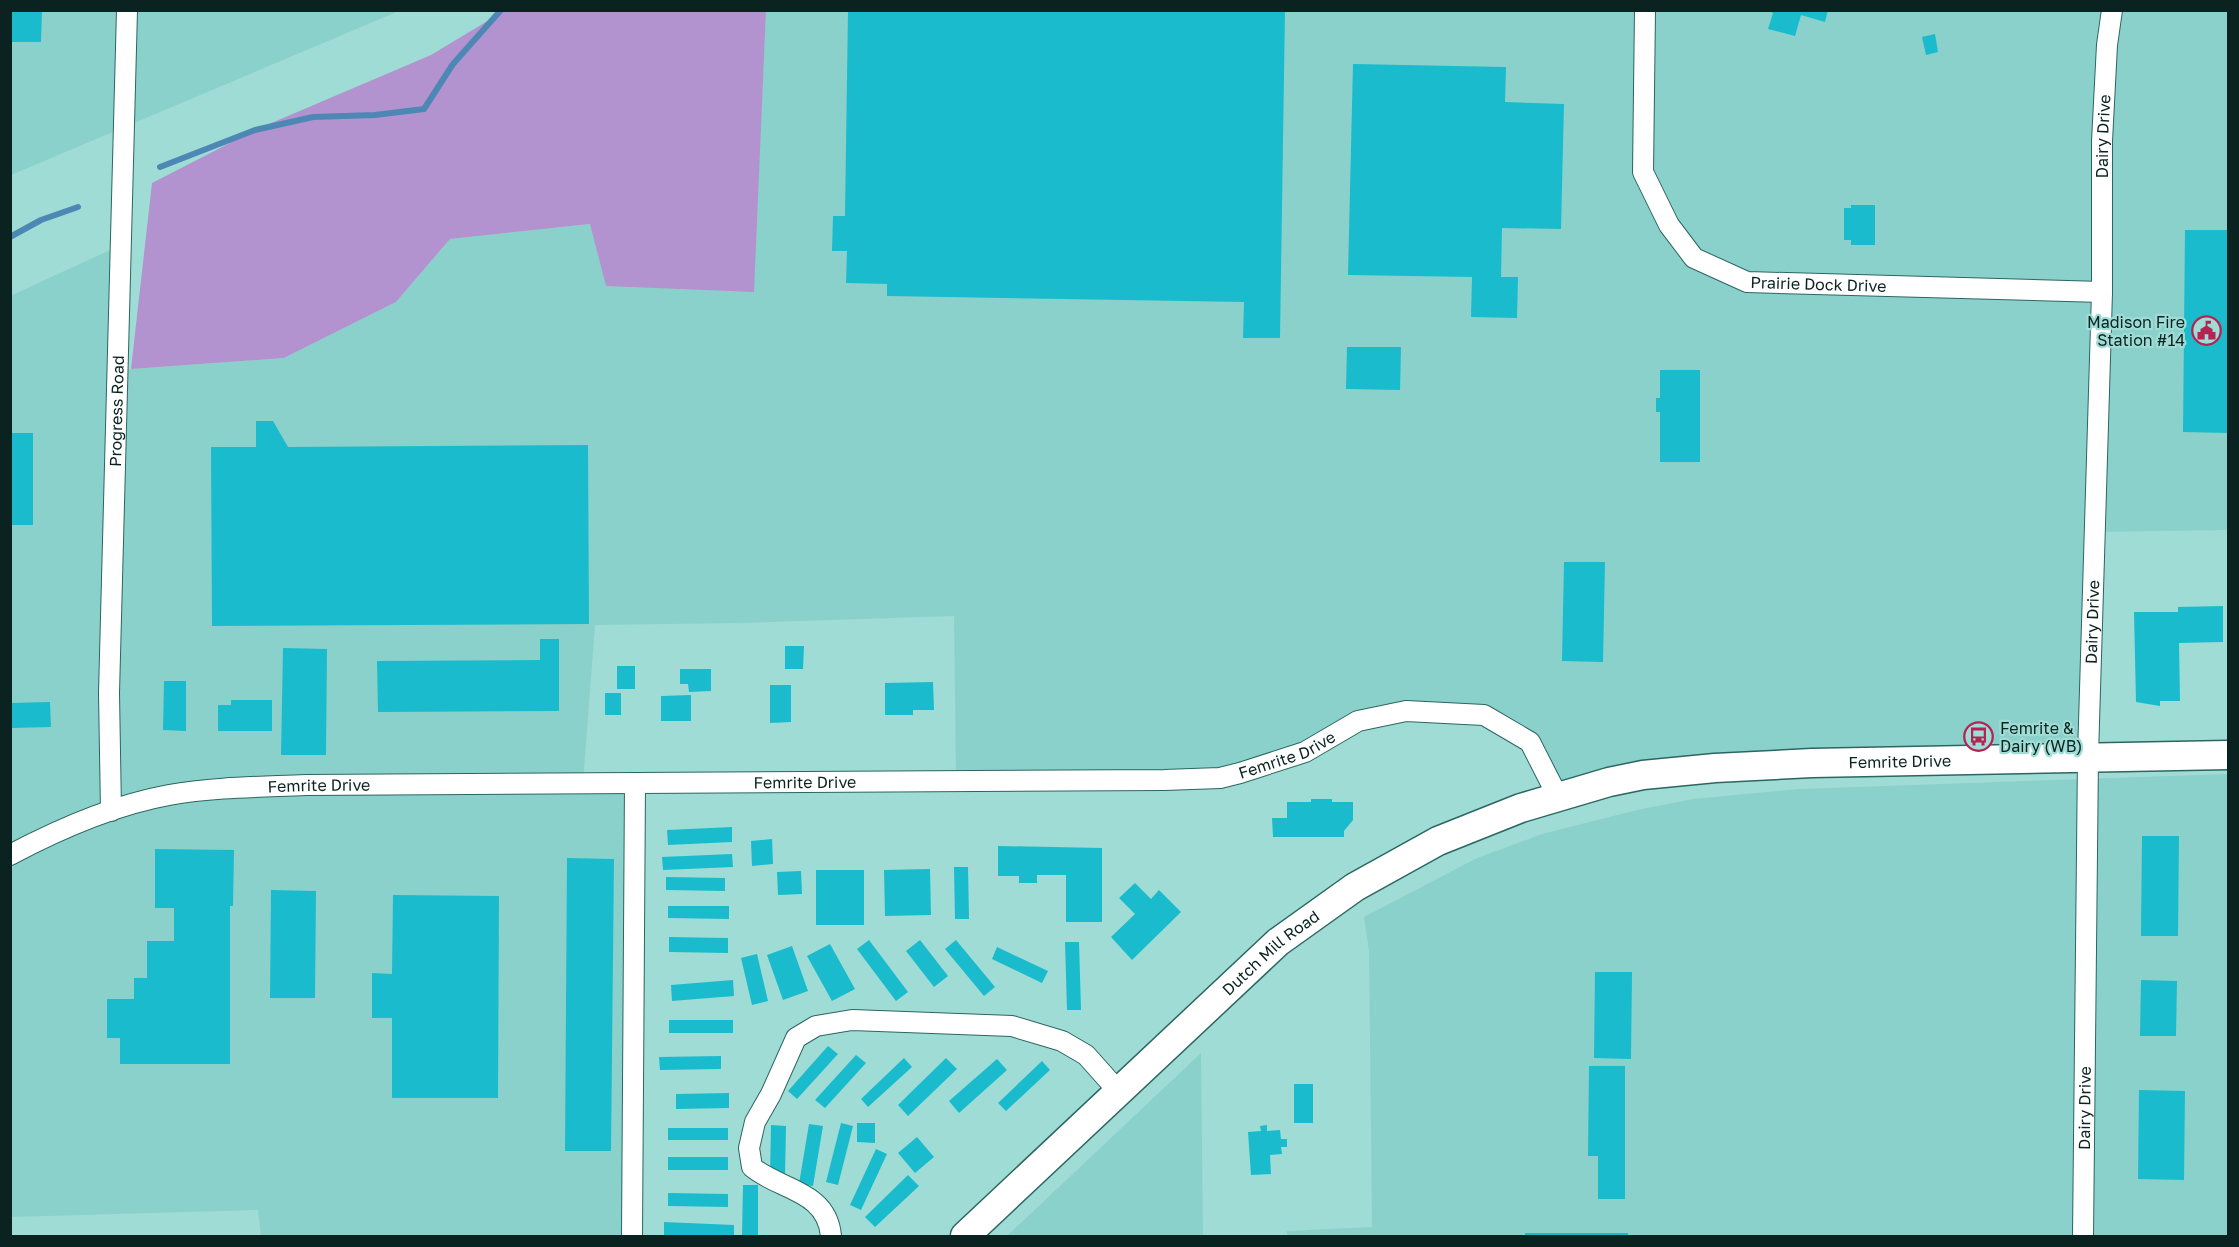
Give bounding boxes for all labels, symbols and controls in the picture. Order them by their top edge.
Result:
street label: Dairy Drive [2092,94,2114,178]
street label: Prairie Dock Drive [1750,272,1887,296]
place label: Madison Fire Station #14 [2087,312,2185,350]
public building icon: Madison Fire Station #14 [2190,315,2222,347]
street label: Progress Road [105,355,128,467]
street label: Dairy Drive [2081,580,2103,664]
place label: Femrite & Dairy (WB) [2000,718,2082,756]
bus stop icon: Femrite & Dairy (WB) [1963,721,1995,753]
street label: Femrite Drive [1236,727,1339,783]
street label: Femrite Drive [1848,750,1951,772]
street label: Femrite Drive [753,772,856,792]
street label: Femrite Drive [267,775,370,796]
street label: Dutch Mill Road [1218,906,1323,999]
street label: Dairy Drive [2074,1066,2095,1150]

